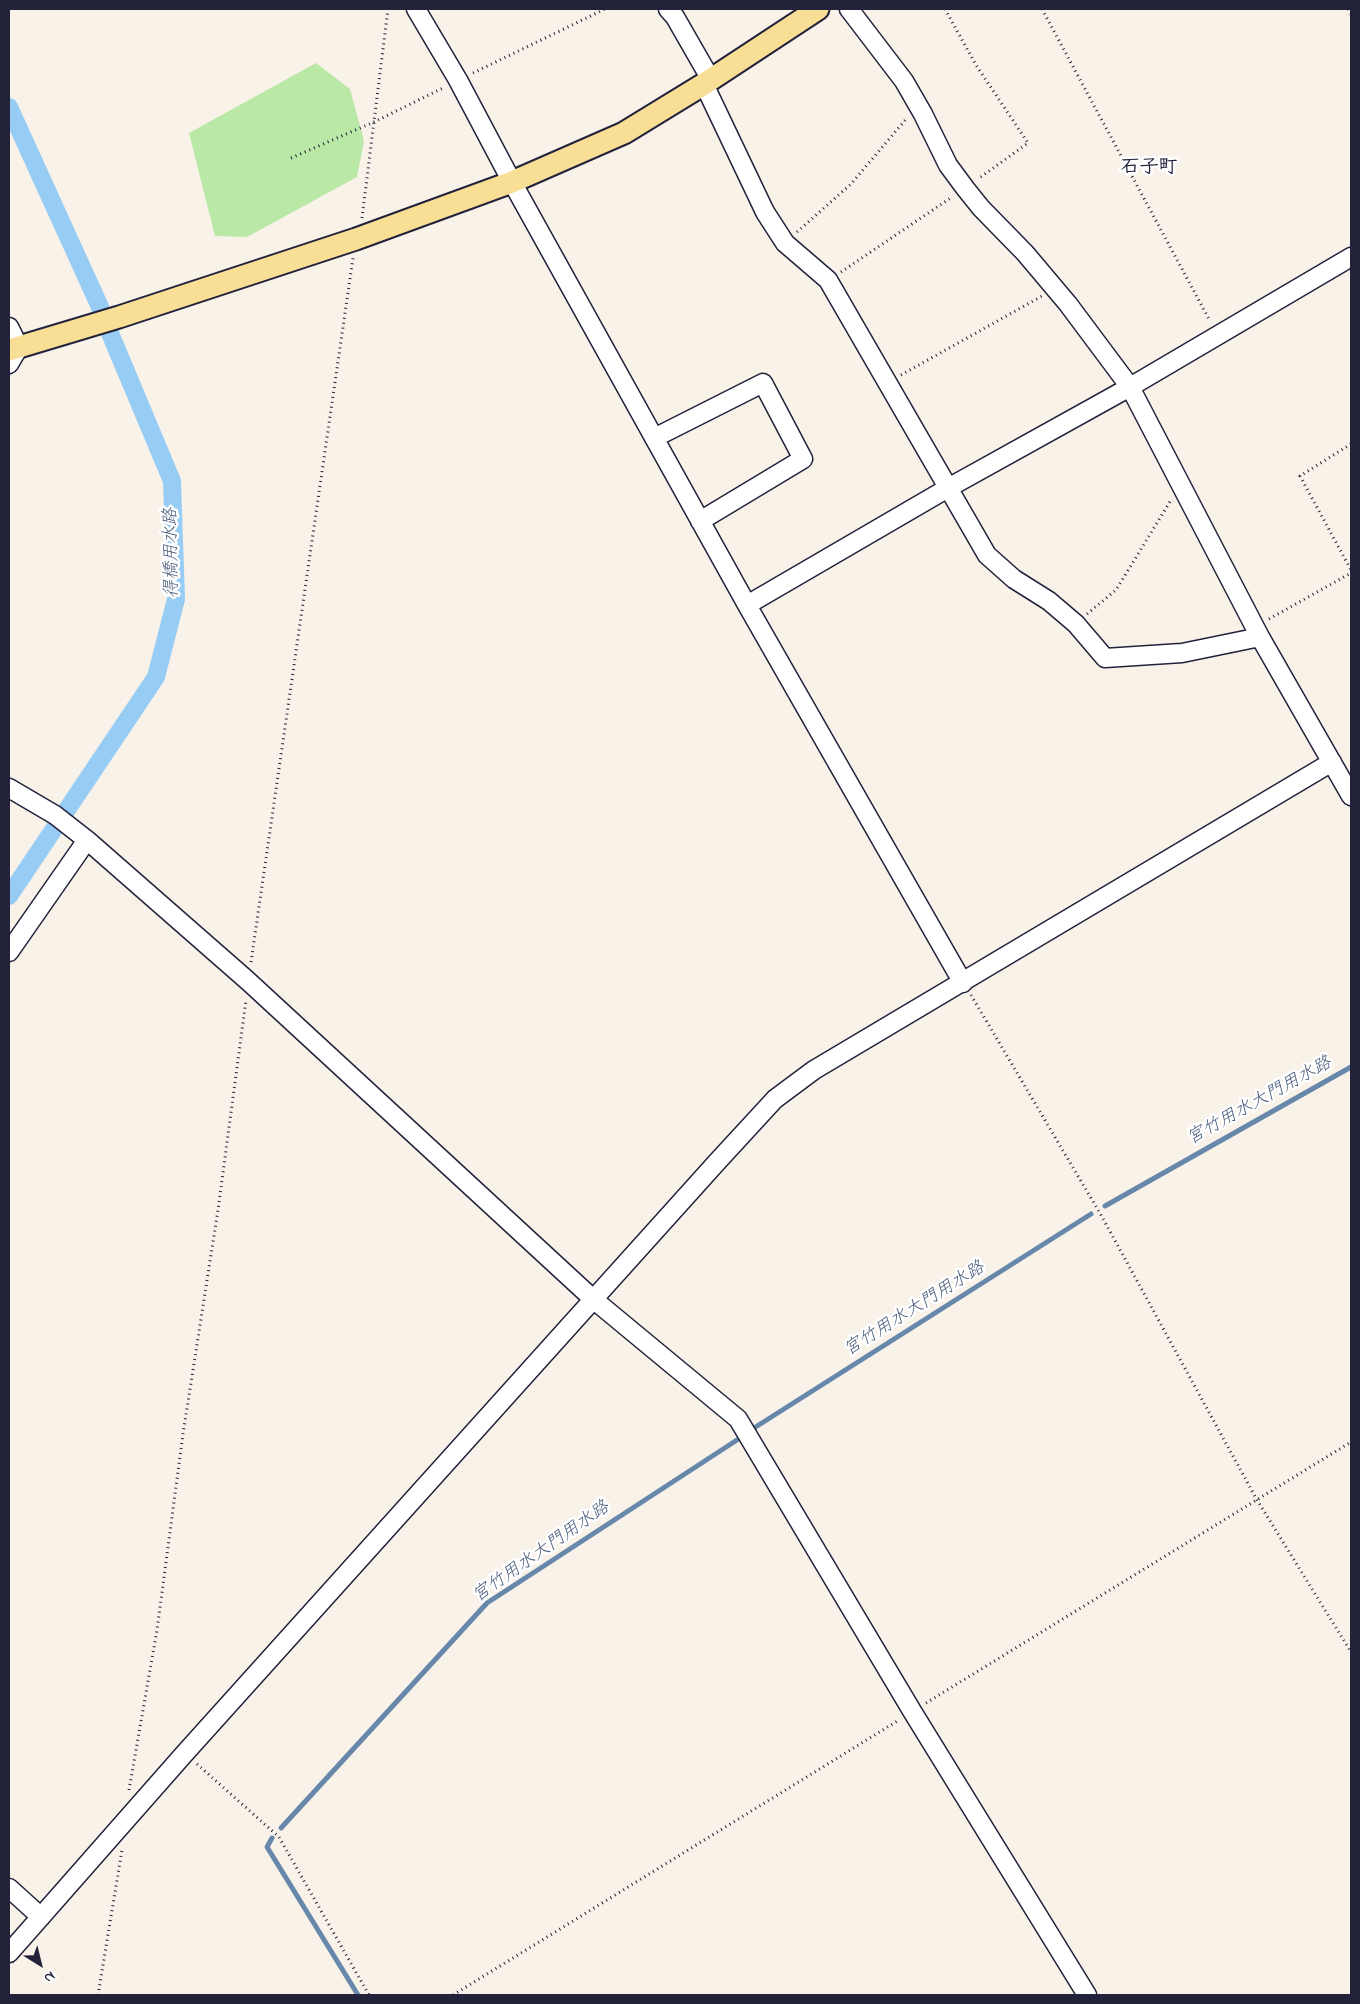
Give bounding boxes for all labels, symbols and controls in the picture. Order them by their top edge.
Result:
district label: 石子町 [1121,158,1177,180]
water label: 得橋用水路 [161,508,185,598]
water label: 宮竹用水大門用水路 [1184,1053,1336,1151]
water label: 宮竹用水大門用水路 [841,1258,989,1362]
water label: 宮竹用水大門用水路 [469,1498,615,1608]
north arrow [15,1939,65,1989]
text: N [39,1965,59,1988]

